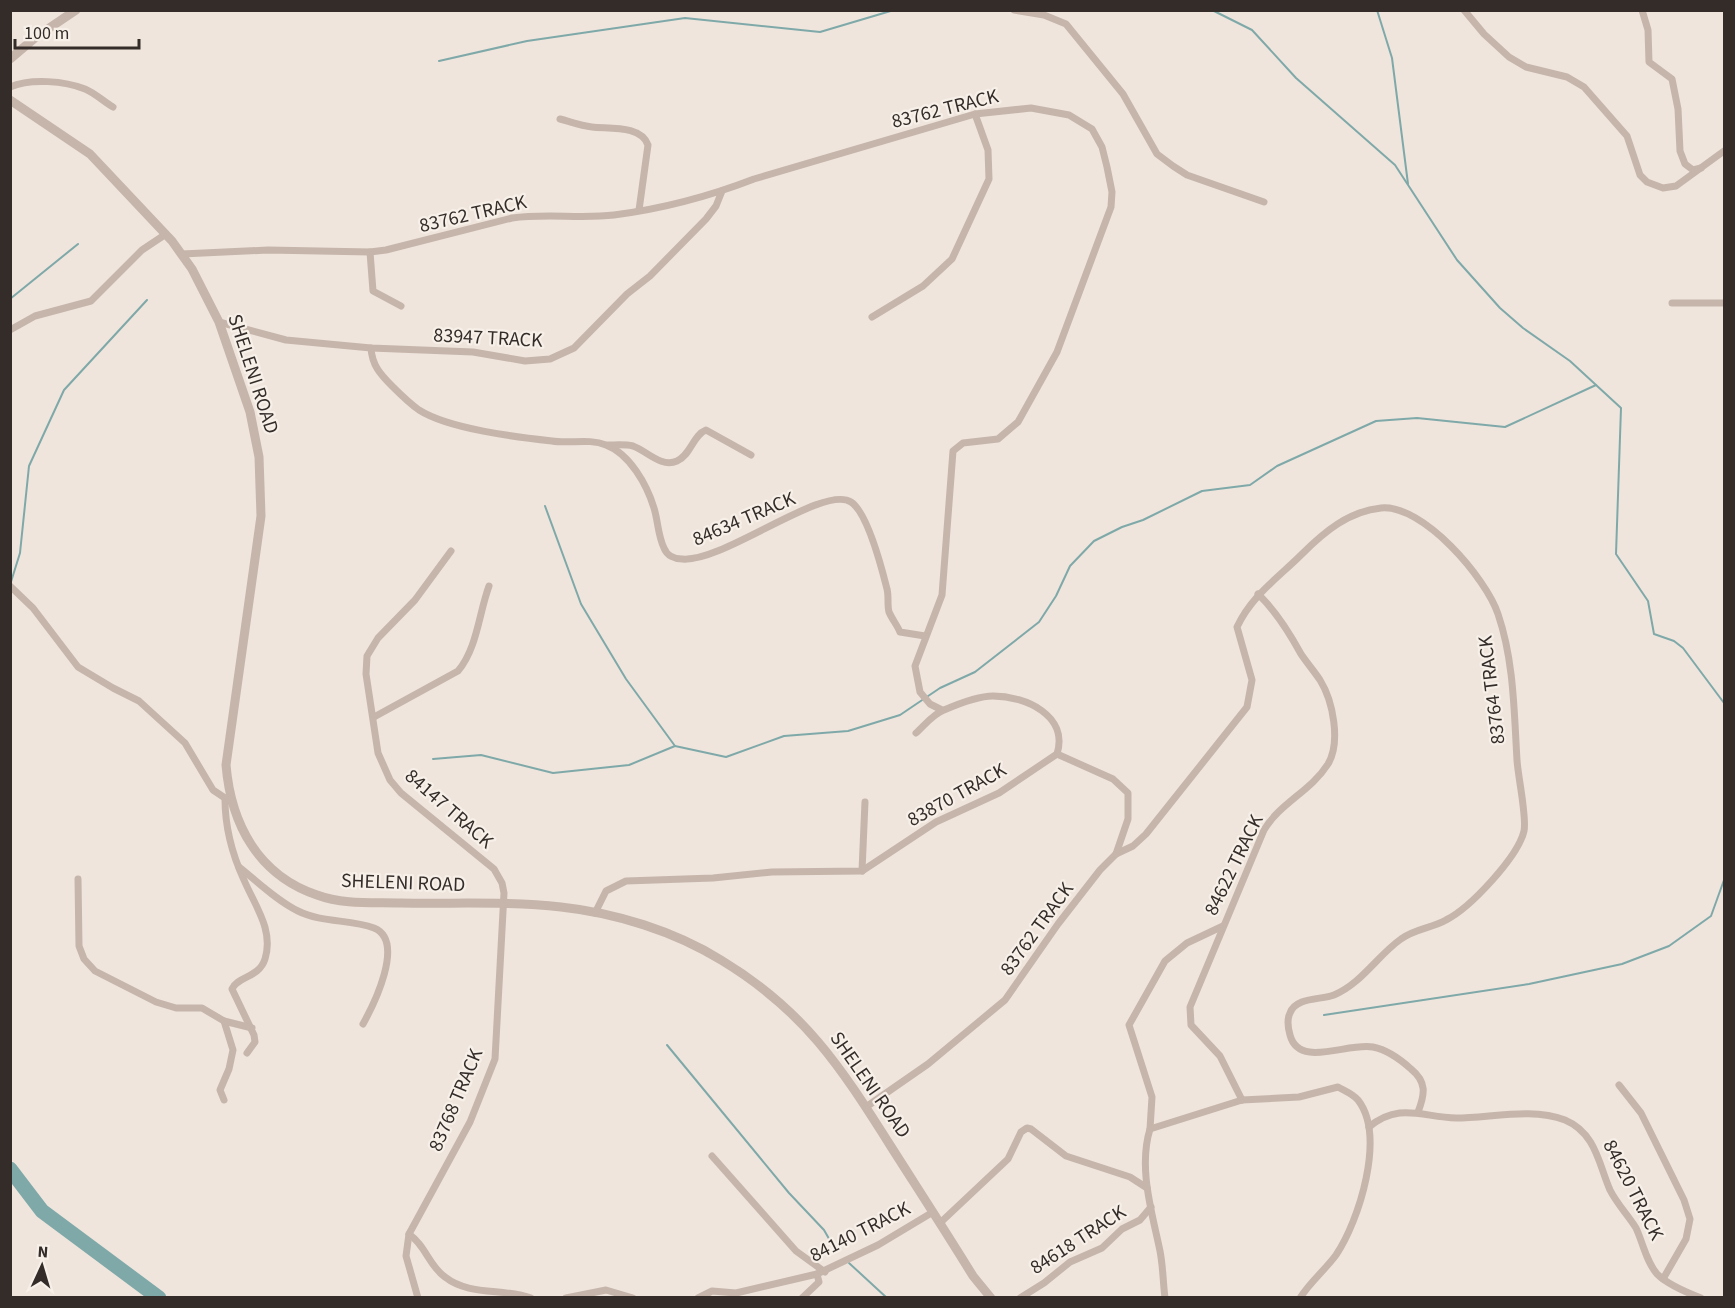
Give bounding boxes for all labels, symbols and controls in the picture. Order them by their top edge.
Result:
scale bar [15,12,140,50]
text: 100 m [24,21,69,46]
street label: 83762 TRACK [889,82,1002,136]
street label: 83762 TRACK [417,188,530,240]
street label: SHELENI ROAD [220,311,286,437]
street label: 83947 TRACK [433,321,544,355]
street label: 84634 TRACK [688,485,800,553]
street label: 83764 TRACK [1471,634,1513,746]
street label: 83870 TRACK [902,756,1012,834]
street label: 84147 TRACK [399,763,500,856]
street label: 84622 TRACK [1197,809,1271,920]
street label: SHELENI ROAD [340,867,466,899]
street label: 83762 TRACK [994,876,1081,981]
street label: SHELENI ROAD [823,1026,917,1144]
street label: 83768 TRACK [422,1044,490,1156]
street label: 84620 TRACK [1596,1135,1670,1245]
street label: 84140 TRACK [805,1195,915,1269]
street label: 84618 TRACK [1025,1198,1132,1282]
north arrow [12,1236,72,1296]
text: N [37,1241,49,1263]

